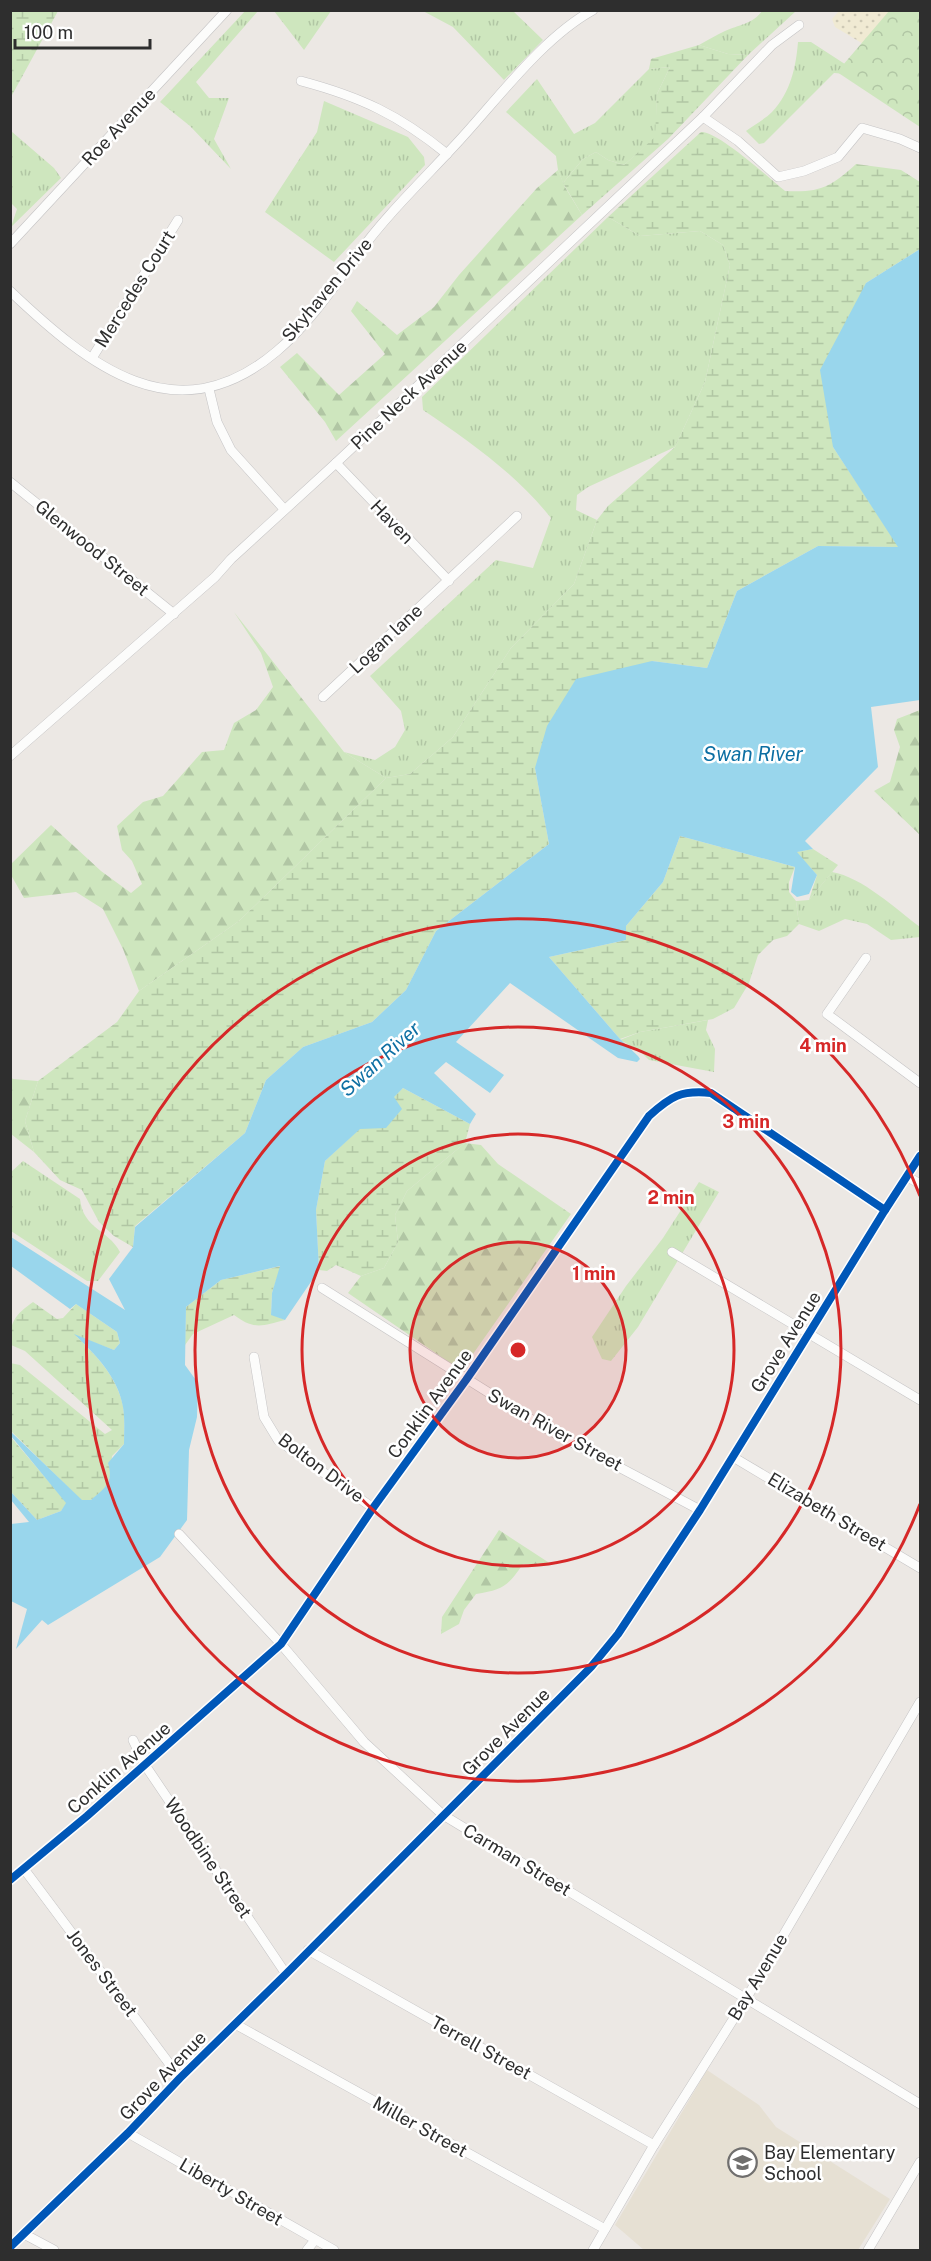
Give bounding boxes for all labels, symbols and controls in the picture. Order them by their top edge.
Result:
scale bar [15,12,150,50]
text: 100 m [24,22,73,43]
street label: Roe Avenue [77,84,160,170]
street label: Mercedes Court [90,226,179,351]
street label: Skyhaven Drive [277,234,376,346]
street label: Pine Neck Avenue [346,336,471,454]
street label: Glenwood Street [31,495,153,600]
street label: Haven [366,495,418,548]
street label: Logan lane [345,600,426,678]
water label: Swan River [703,742,804,766]
water label: Swan River [335,1016,426,1101]
text: 4 min [799,1035,847,1056]
text: 3 min [722,1111,770,1132]
text: 2 min [647,1187,695,1208]
text: 1 min [572,1263,616,1284]
street label: Grove Avenue [746,1287,825,1396]
centre of rings [508,1340,528,1360]
street label: Conklin Avenue [383,1345,476,1462]
street label: Swan River Street [484,1384,626,1475]
street label: Bolton Drive [274,1429,368,1507]
street label: Elizabeth Street [764,1468,890,1555]
street label: Grove Avenue [457,1683,554,1780]
street label: Conklin Avenue [63,1717,174,1818]
street label: Woodbine Street [160,1794,256,1922]
street label: Carman Street [460,1819,575,1900]
street label: Jones Street [63,1925,142,2020]
street label: Bay Avenue [723,1930,792,2024]
street label: Terrell Street [427,2011,535,2084]
street label: Grove Avenue [115,2027,210,2124]
street label: Miller Street [369,2092,471,2161]
place label: Bay Elementary School [764,2142,896,2184]
school or university icon: Bay Elementary School [727,2147,759,2179]
street label: Liberty Street [176,2153,287,2230]

